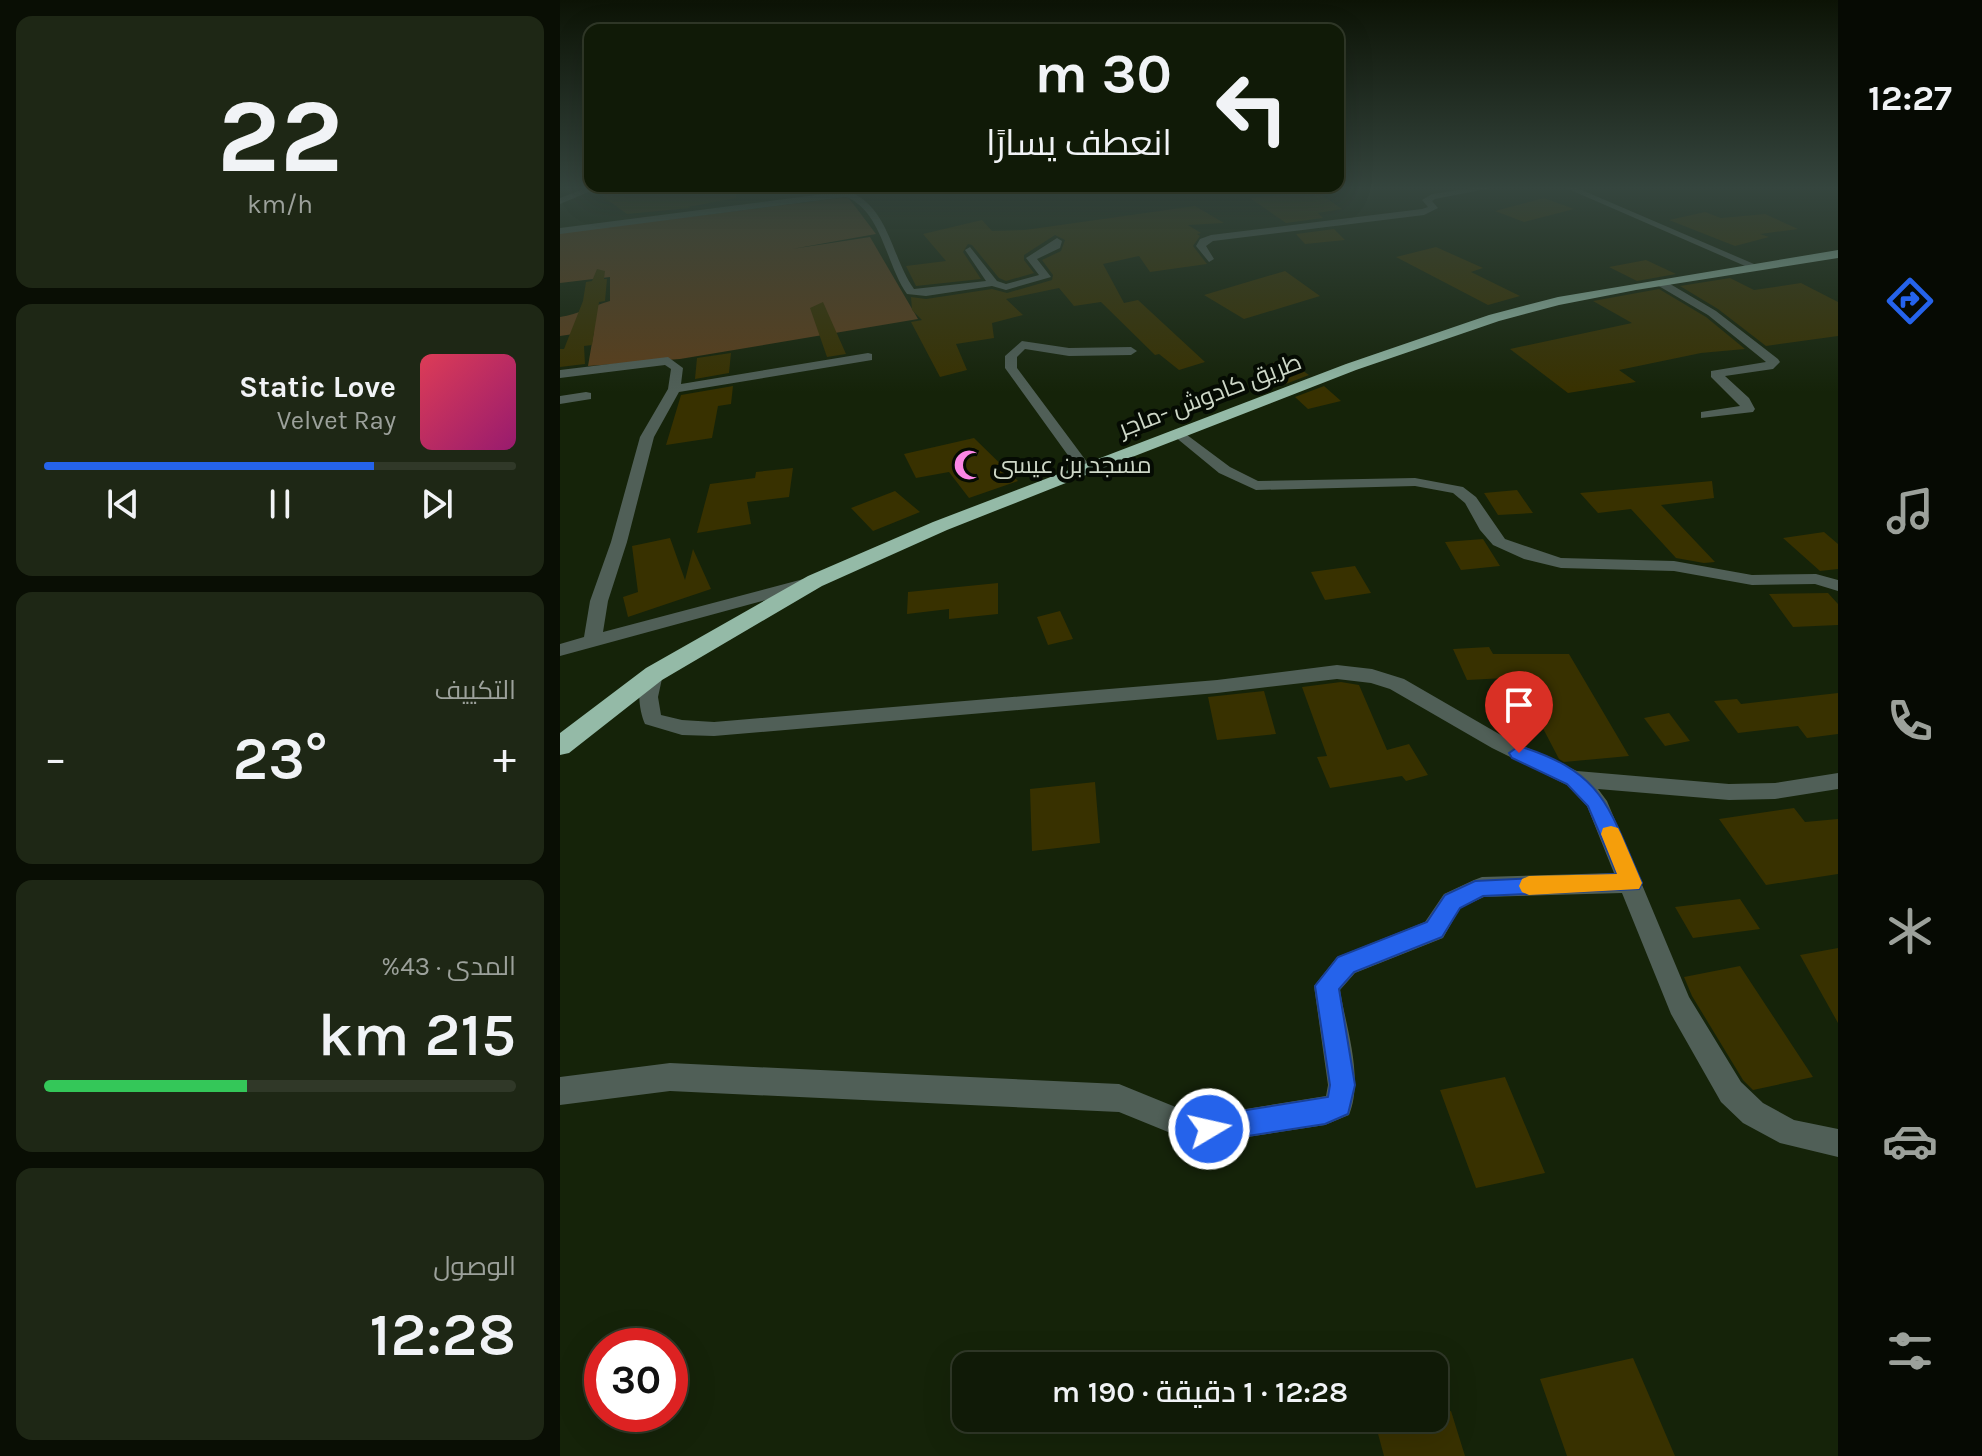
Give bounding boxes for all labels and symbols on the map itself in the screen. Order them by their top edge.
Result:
street label: طريق كادوش -ماجر [1113,347,1306,444]
mosque icon: مسجد بن عيسى [952,448,986,482]
place label: مسجد بن عيسى [993,451,1152,479]
pin [1485,671,1553,753]
position arrow [1167,1087,1251,1171]
speed limit sign: 30 [584,1328,688,1432]

